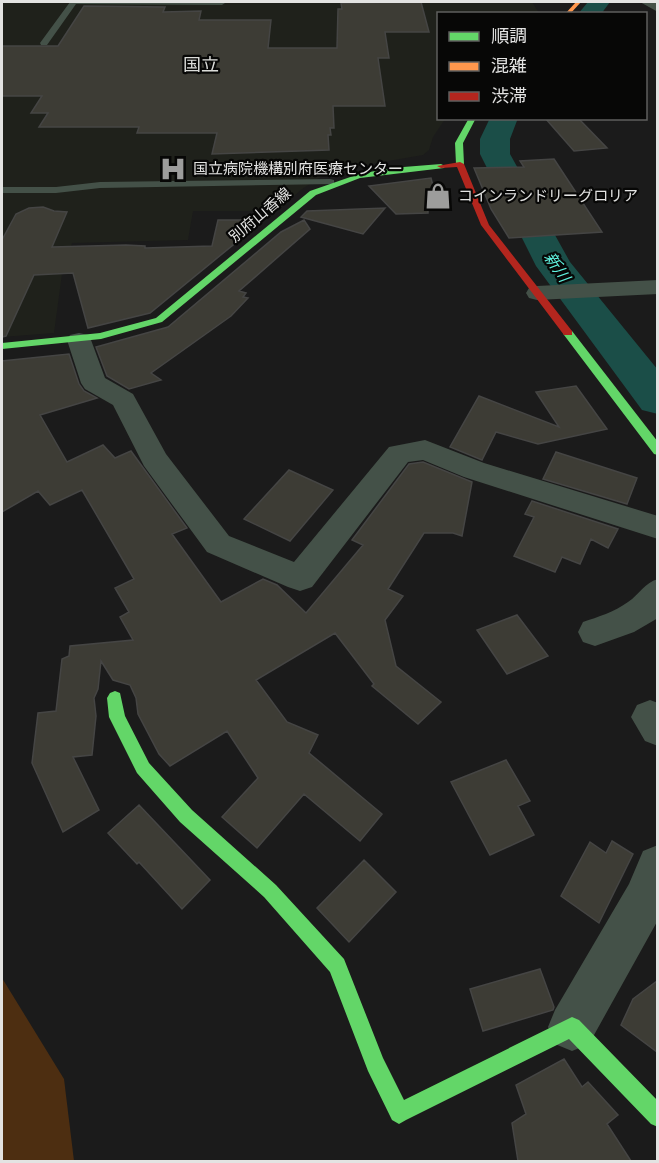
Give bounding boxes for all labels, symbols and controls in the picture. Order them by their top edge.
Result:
legend [437,12,647,120]
text: 順調 [491,24,527,48]
district label: 国立 [183,53,219,77]
text: 混雑 [491,54,527,78]
text: 渋滞 [491,84,527,108]
hospital icon: 国立病院機構別府医療センター [158,154,188,184]
place label: 国立病院機構別府医療センター [193,159,403,179]
shop icon: コインランドリーグロリア [423,181,453,211]
street label: 別府山香線 [225,183,295,247]
place label: コインランドリーグロリア [458,186,638,206]
water label: 新川 [539,248,576,288]

